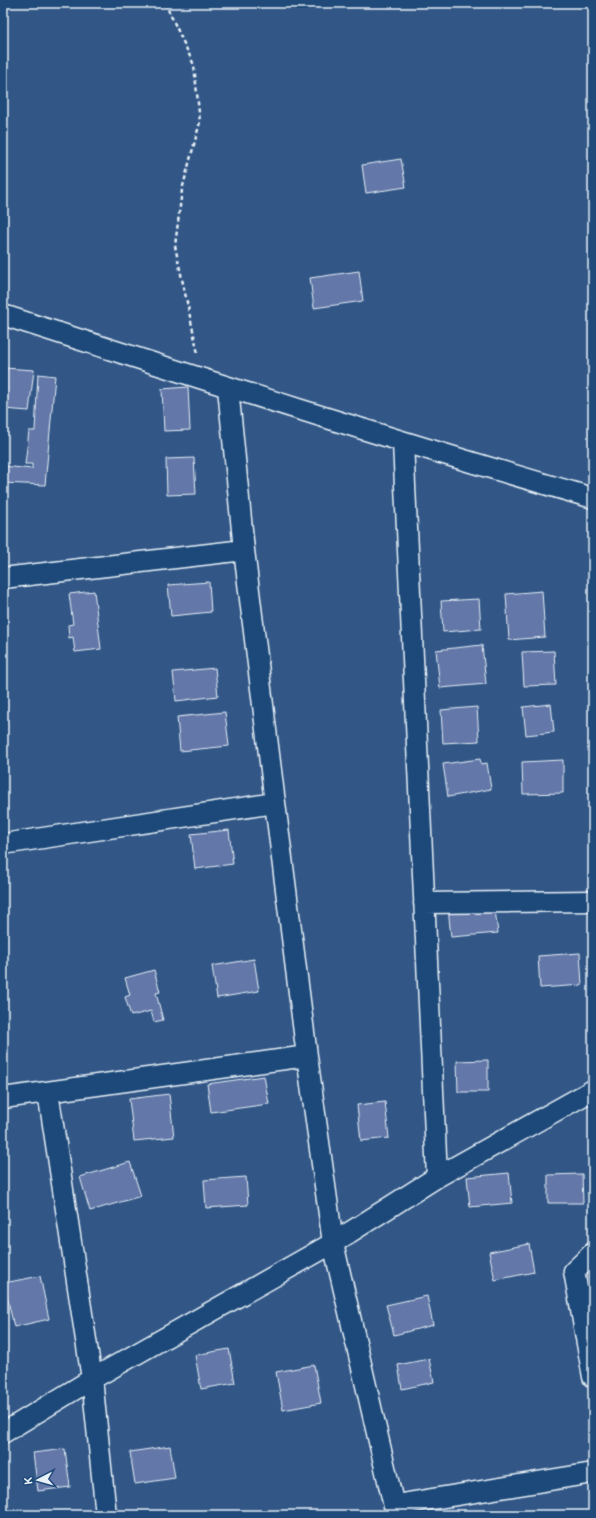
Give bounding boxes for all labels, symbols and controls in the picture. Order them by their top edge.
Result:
north arrow [18,1460,58,1500]
text: K [22,1476,35,1485]

